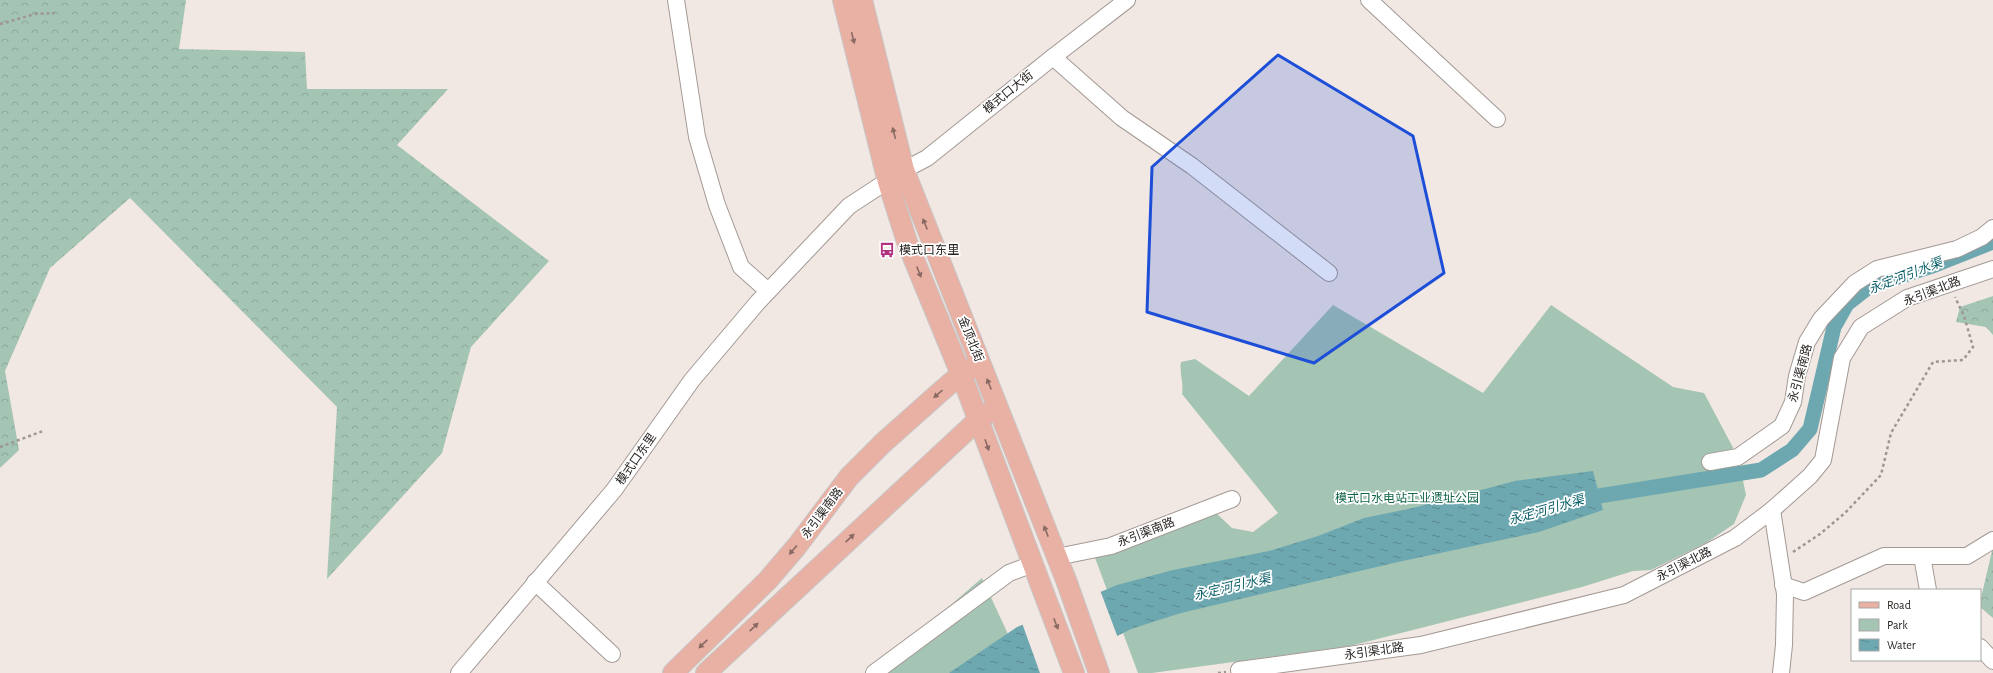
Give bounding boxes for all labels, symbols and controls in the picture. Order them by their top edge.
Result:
one-way arrow [850,32,856,44]
street label: 模式口大街 [980,68,1035,116]
one-way arrow [890,126,896,139]
one-way arrow [922,219,928,230]
bus stop icon: 模式口东里 [878,241,896,259]
place label: 模式口东里 [899,243,959,256]
water label: 永定河引水渠 [1866,255,1946,296]
one-way arrow [916,266,922,277]
street label: 永引渠北路 [1901,274,1962,307]
street label: 金顶北街 [956,314,986,364]
street label: 永引渠南路 [1785,342,1814,404]
one-way arrow [986,377,992,389]
one-way arrow [933,389,943,399]
street label: 模式口东里 [613,430,658,487]
one-way arrow [985,439,991,451]
street label: 永引渠南路 [798,485,845,541]
park label: 模式口水电站工业遗址公园 [1335,492,1479,504]
water label: 永定河引水渠 [1507,492,1588,527]
street label: 永引渠南路 [1115,515,1176,548]
one-way arrow [1043,524,1049,536]
one-way arrow [844,534,855,543]
street label: 永引渠北路 [1654,544,1713,583]
one-way arrow [789,545,798,556]
water label: 永定河引水渠 [1193,571,1274,603]
legend [1851,589,1981,661]
text: Road [1887,599,1911,611]
one-way arrow [1054,618,1060,630]
text: Park [1887,619,1908,631]
one-way arrow [749,622,759,631]
one-way arrow [698,639,708,649]
text: Water [1887,639,1916,651]
street label: 永引渠北路 [1343,640,1405,661]

